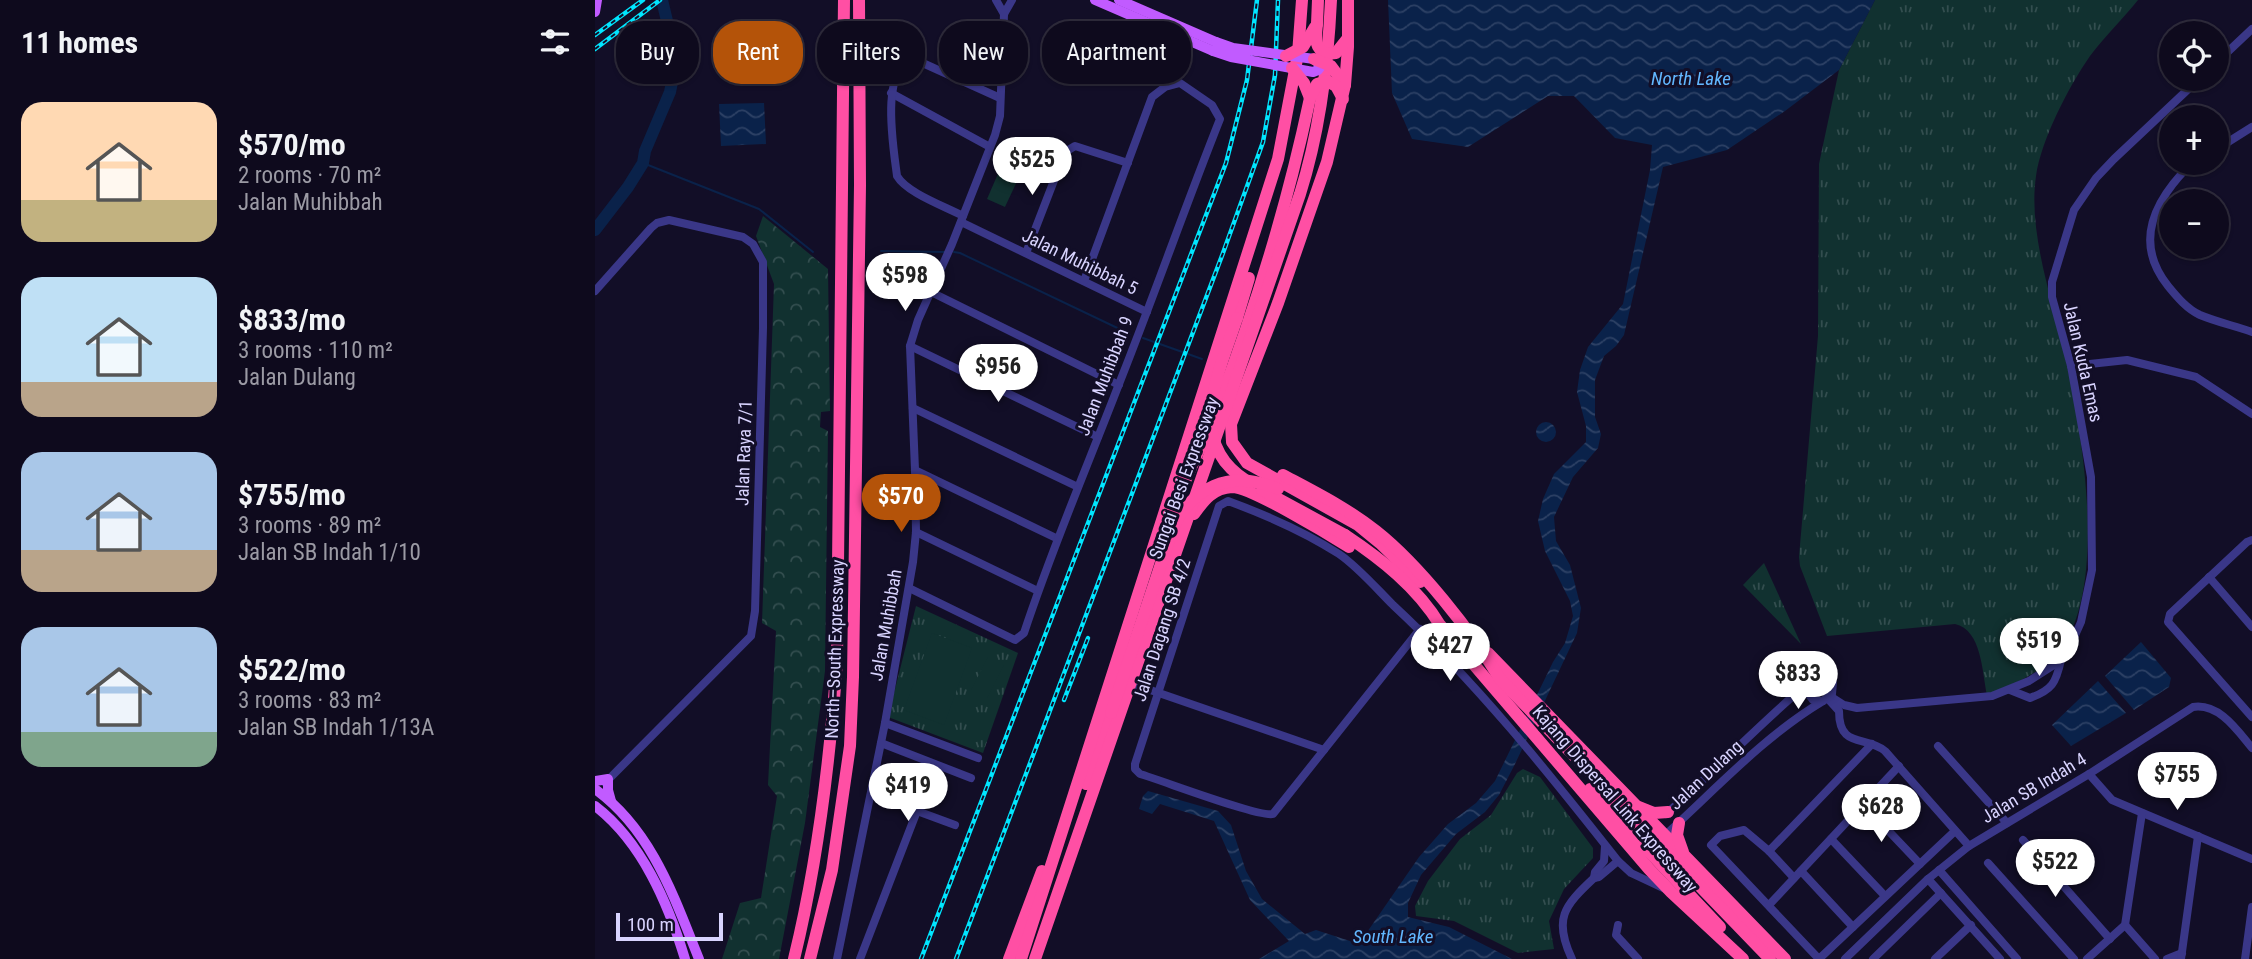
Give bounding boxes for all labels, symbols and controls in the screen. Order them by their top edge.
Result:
chip: Buy [616,21,699,84]
chip: Rent [713,21,803,84]
chip: Filters [817,21,925,84]
chip: New [939,21,1028,84]
chip: Apartment [1042,21,1191,84]
map controls [2159,21,2229,259]
button: locate [2159,21,2229,91]
icon: filters [536,23,574,61]
text: 11 homes [21,25,138,60]
water label: North Lake [1651,67,1731,90]
button: + [2159,105,2229,175]
text: $570/mo [238,127,346,162]
icon: home [77,130,161,214]
pin: $525 [991,138,1073,197]
text: $525 [1009,146,1055,173]
text: 2 rooms · 70 m² [238,162,381,189]
text: Jalan Muhibbah [238,189,383,216]
button: − [2159,189,2229,259]
street label: Jalan Muhibbah 5 [1019,224,1142,299]
pin: $598 [864,254,946,313]
text: $598 [882,262,928,289]
street label: Jalan Kuda Emas [2060,300,2107,424]
text: $833/mo [238,302,346,337]
icon: home [77,305,161,389]
street label: Jalan Muhibbah 9 [1072,313,1137,438]
text: 3 rooms · 110 m² [238,337,393,364]
pin: $956 [957,344,1039,404]
text: $956 [975,353,1021,380]
text: Jalan Dulang [238,364,356,391]
street label: Sungai Besi Expressway [1144,394,1223,562]
street label: Jalan Raya 7/1 [731,400,756,506]
pin: $570 [860,475,942,534]
text: $755/mo [238,477,346,512]
icon: home [77,480,161,564]
text: $570 [878,483,924,510]
text: 3 rooms · 89 m² [238,512,381,539]
text: Jalan SB Indah 1/10 [238,539,421,566]
street label: Jalan Dagang SB 4/2 [1129,556,1195,704]
street label: North–South Expressway [821,559,848,739]
street label: Jalan Muhibbah [865,567,906,682]
pin: $519 [1998,618,2080,678]
pin: $427 [1409,624,1491,683]
text: $519 [2016,627,2062,654]
text: $427 [1427,632,1473,659]
text: $522/mo [238,652,346,687]
pin: $833 [1757,652,1839,711]
icon: home [77,655,161,739]
text: $833 [1775,660,1821,687]
text: 3 rooms · 83 m² [238,687,381,714]
street label: Kajang Dispersal Link Expressway [1529,701,1703,897]
text: Jalan SB Indah 1/13A [238,714,434,741]
street label: Jalan Dulang [1665,735,1747,814]
street label: Jalan SB Indah 4 [1977,748,2090,827]
pin: $755 [2136,752,2218,812]
text: $755 [2154,761,2200,788]
pin: $419 [867,764,949,823]
text: $419 [885,772,931,799]
pin: $628 [1840,784,1922,844]
text: $628 [1858,793,1904,820]
pin: $522 [2014,839,2096,899]
text: $522 [2032,848,2078,875]
scale bar [616,910,723,942]
text: 100 m [627,913,674,936]
water label: South Lake [1353,925,1433,948]

